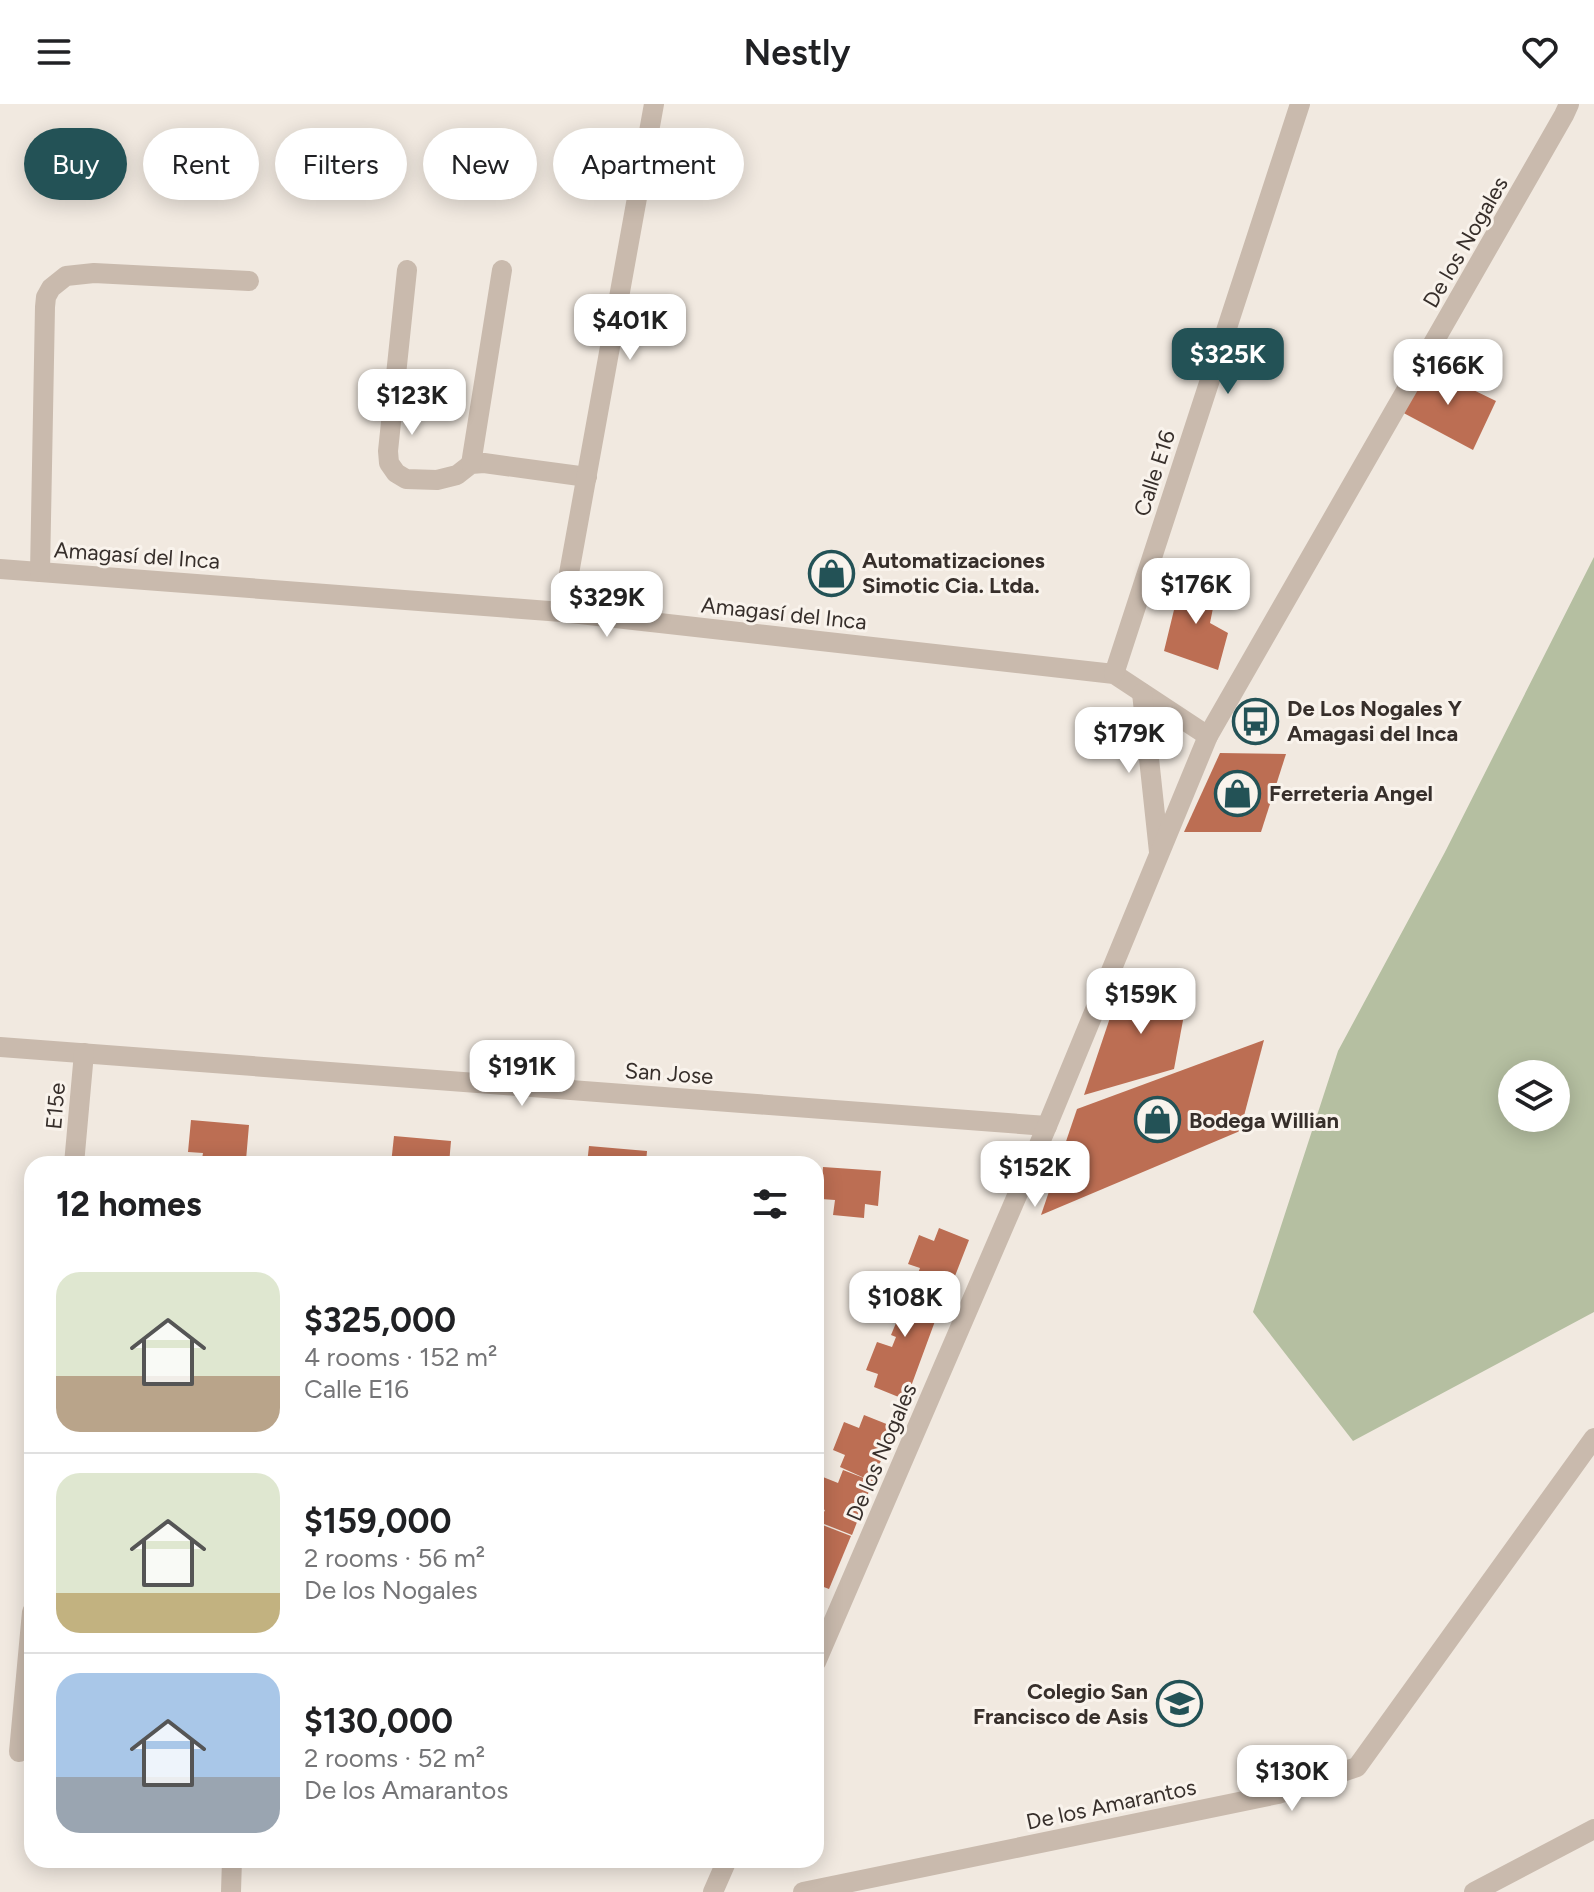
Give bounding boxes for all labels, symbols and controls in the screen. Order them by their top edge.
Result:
icon: menu [32,30,76,74]
icon: heart [1518,30,1562,74]
text: Nestly [743,31,851,74]
chip: Buy [24,128,127,200]
chip: Rent [143,128,259,200]
chip: Filters [275,128,407,200]
chip: New [423,128,537,200]
chip: Apartment [553,128,744,200]
street label: De los Nogales [1417,172,1514,313]
pin: $401K [574,294,686,362]
text: $401K [592,304,668,336]
pin: $325K [1172,328,1284,396]
text: $325K [1190,338,1266,370]
pin: $166K [1392,339,1504,407]
text: $166K [1412,349,1484,381]
pin: $123K [356,369,468,437]
text: $123K [376,379,448,411]
street label: Calle E16 [1128,427,1181,520]
street label: Amagasí del Inca [53,536,221,575]
place label: Automatizaciones Simotic Cia. Ltda. [862,547,1045,599]
shop icon: Automatizaciones Simotic Cia. Ltda. [807,549,855,597]
pin: $176K [1140,558,1252,626]
text: $176K [1160,568,1232,600]
pin: $329K [551,571,663,639]
text: $329K [569,581,645,613]
street label: Amagasí del Inca [700,591,868,636]
place label: De Los Nogales Y Amagasi del Inca [1287,695,1463,747]
bus stop icon: De Los Nogales Y Amagasi del Inca [1232,697,1280,745]
pin: $179K [1073,707,1185,775]
text: $179K [1093,717,1165,749]
shop icon: Ferreteria Angel [1214,769,1262,817]
place label: Ferreteria Angel [1269,780,1433,807]
pin: $159K [1085,968,1197,1036]
text: $159K [1105,978,1177,1010]
pin: $191K [466,1040,578,1108]
text: $191K [488,1050,556,1082]
street label: San Jose [624,1057,714,1090]
map controls [1498,1060,1570,1132]
button: layers [1498,1060,1570,1132]
street label: E15e [40,1082,71,1131]
shop icon: Bodega Willian [1134,1096,1182,1144]
place label: Bodega Willian [1189,1107,1339,1134]
pin: $152K [979,1141,1091,1209]
text: $152K [999,1151,1071,1183]
icon: filters [748,1182,792,1226]
text: 12 homes [56,1184,202,1225]
pin: $108K [849,1271,961,1339]
text: $108K [867,1281,943,1313]
text: $325,000 [304,1300,456,1341]
icon: home [120,1304,216,1400]
text: 4 rooms · 152 m² [304,1341,497,1373]
text: Calle E16 [304,1373,409,1405]
street label: De los Nogales [840,1379,923,1525]
text: $159,000 [304,1501,452,1542]
icon: home [120,1505,216,1601]
text: 2 rooms · 56 m² [304,1542,485,1574]
text: De los Nogales [304,1574,478,1606]
place label: Colegio San Francisco de Asis [973,1678,1148,1730]
school or university icon: Colegio San Francisco de Asis [1155,1680,1203,1728]
text: $130,000 [304,1701,453,1742]
icon: home [120,1705,216,1801]
text: 2 rooms · 52 m² [304,1742,485,1774]
pin: $130K [1236,1745,1348,1813]
text: $130K [1255,1755,1329,1787]
street label: De los Amarantos [1024,1773,1198,1836]
text: De los Amarantos [304,1774,508,1806]

